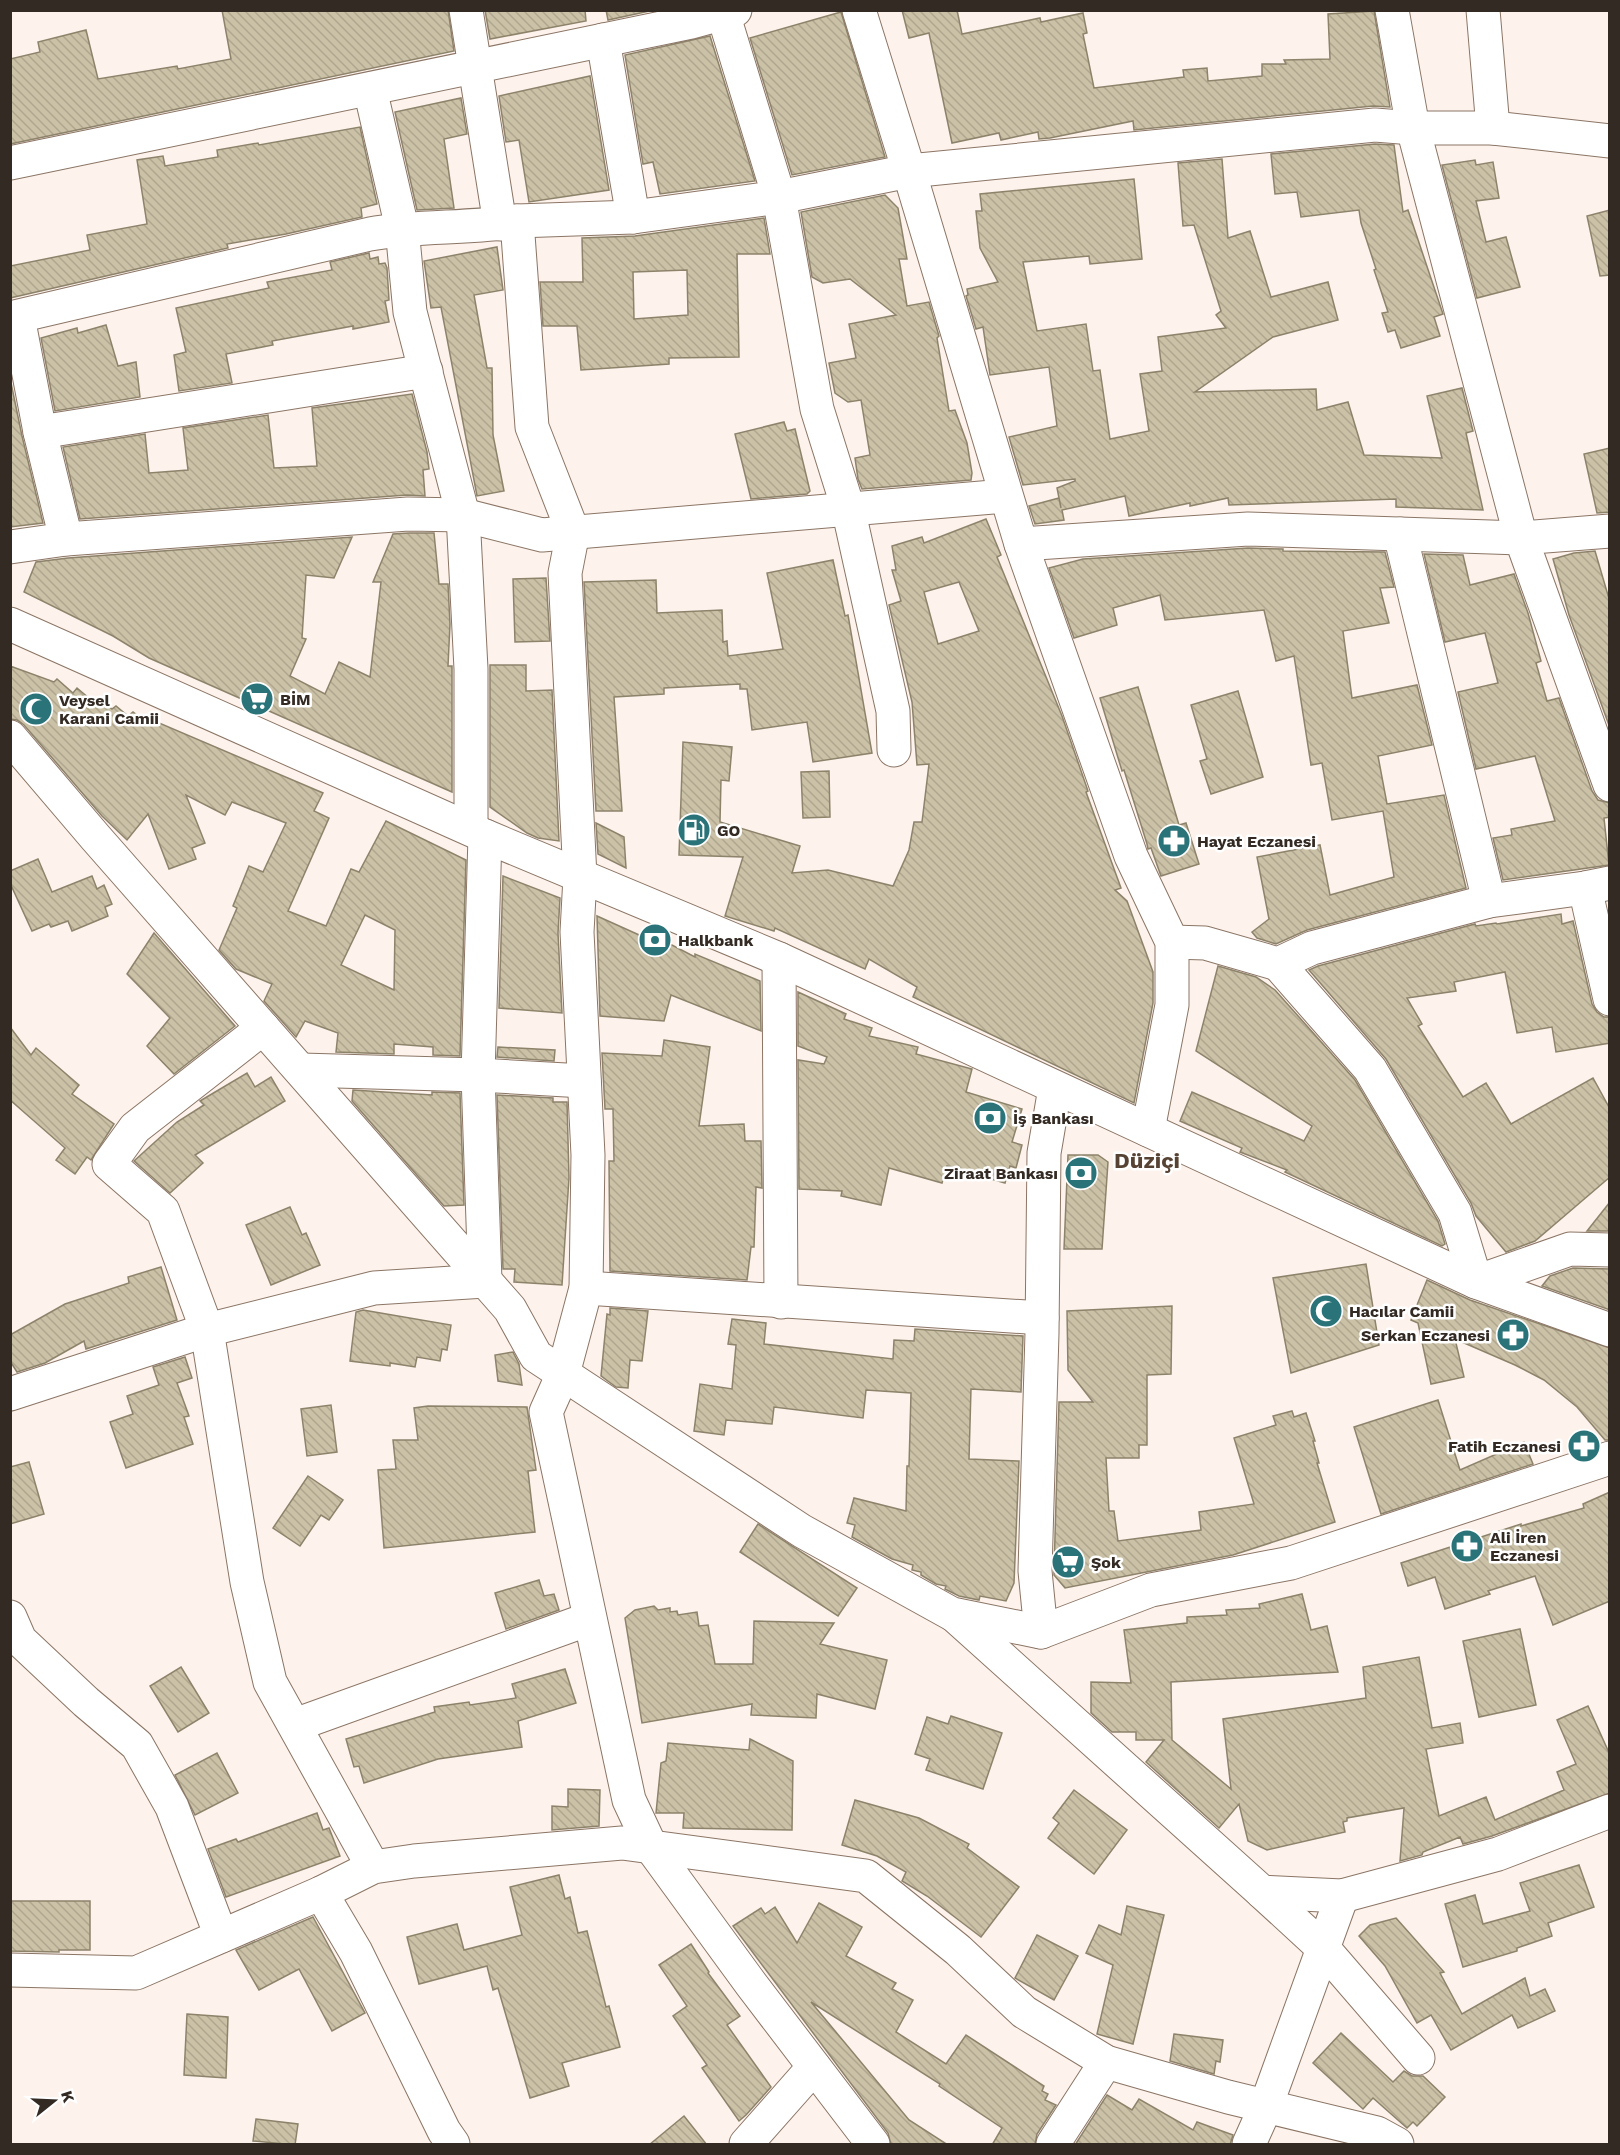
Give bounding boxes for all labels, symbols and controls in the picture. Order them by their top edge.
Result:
supermarket icon: BİM [239,681,275,717]
place label: BİM [280,690,311,709]
mosque icon: Veysel Karani Camii [18,691,54,727]
place label: Veysel Karani Camii [59,691,159,728]
fuel station icon: GO [676,812,712,848]
place label: GO [717,821,741,840]
pharmacy icon: Hayat Eczanesi [1156,823,1192,859]
place label: Hayat Eczanesi [1197,832,1316,851]
bank icon: Halkbank [637,922,673,958]
place label: Halkbank [678,931,753,950]
bank icon: İş Bankası [972,1100,1008,1136]
place label: İş Bankası [1013,1109,1094,1128]
district label: Düziçi [1114,1148,1180,1173]
bank icon: Ziraat Bankası [1063,1155,1099,1191]
place label: Ziraat Bankası [944,1164,1058,1183]
mosque icon: Hacılar Camii [1308,1293,1344,1329]
place label: Hacılar Camii [1349,1302,1454,1321]
pharmacy icon: Serkan Eczanesi [1495,1317,1531,1353]
place label: Serkan Eczanesi [1361,1326,1490,1345]
pharmacy icon: Fatih Eczanesi [1566,1428,1602,1464]
place label: Fatih Eczanesi [1448,1437,1561,1456]
pharmacy icon: Ali İren Eczanesi [1449,1528,1485,1564]
place label: Ali İren Eczanesi [1490,1528,1559,1565]
supermarket icon: Şok [1050,1544,1086,1580]
place label: Şok [1091,1553,1121,1572]
north arrow [24,2071,84,2131]
text: K [57,2088,79,2105]

